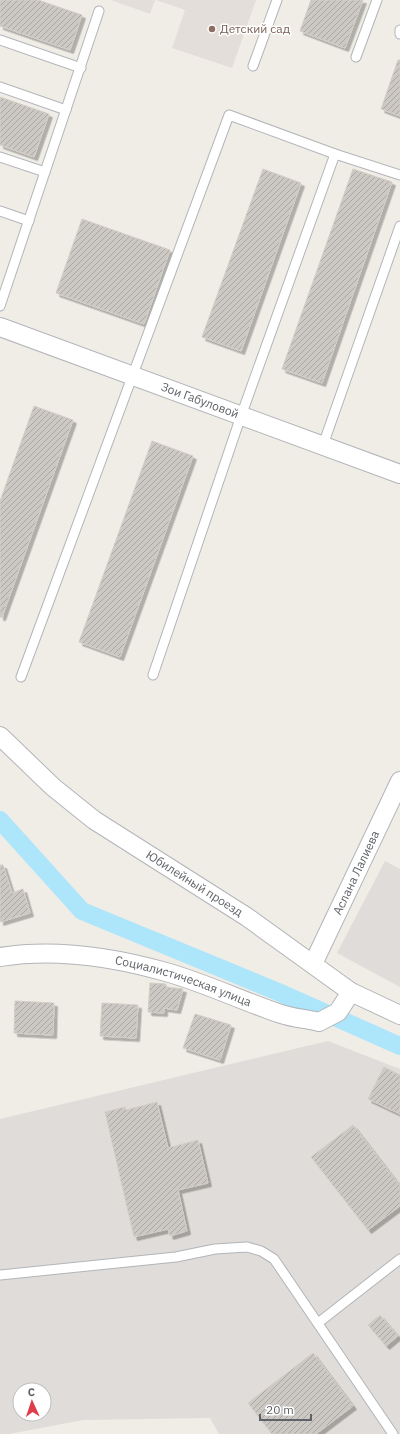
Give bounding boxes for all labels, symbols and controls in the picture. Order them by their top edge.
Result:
place label: Детский сад [220,21,290,36]
marker: Детский сад [207,24,217,34]
street label: Зои Габуловой [159,379,241,421]
street label: Аслана Лалиева [329,827,383,917]
street label: Юбилейный проезд [143,847,246,919]
street label: Социалистическая улица [114,952,254,1010]
north arrow [12,1382,52,1422]
text: С [28,1385,35,1399]
scale bar [260,1396,311,1422]
text: 20 m [266,1402,294,1417]

